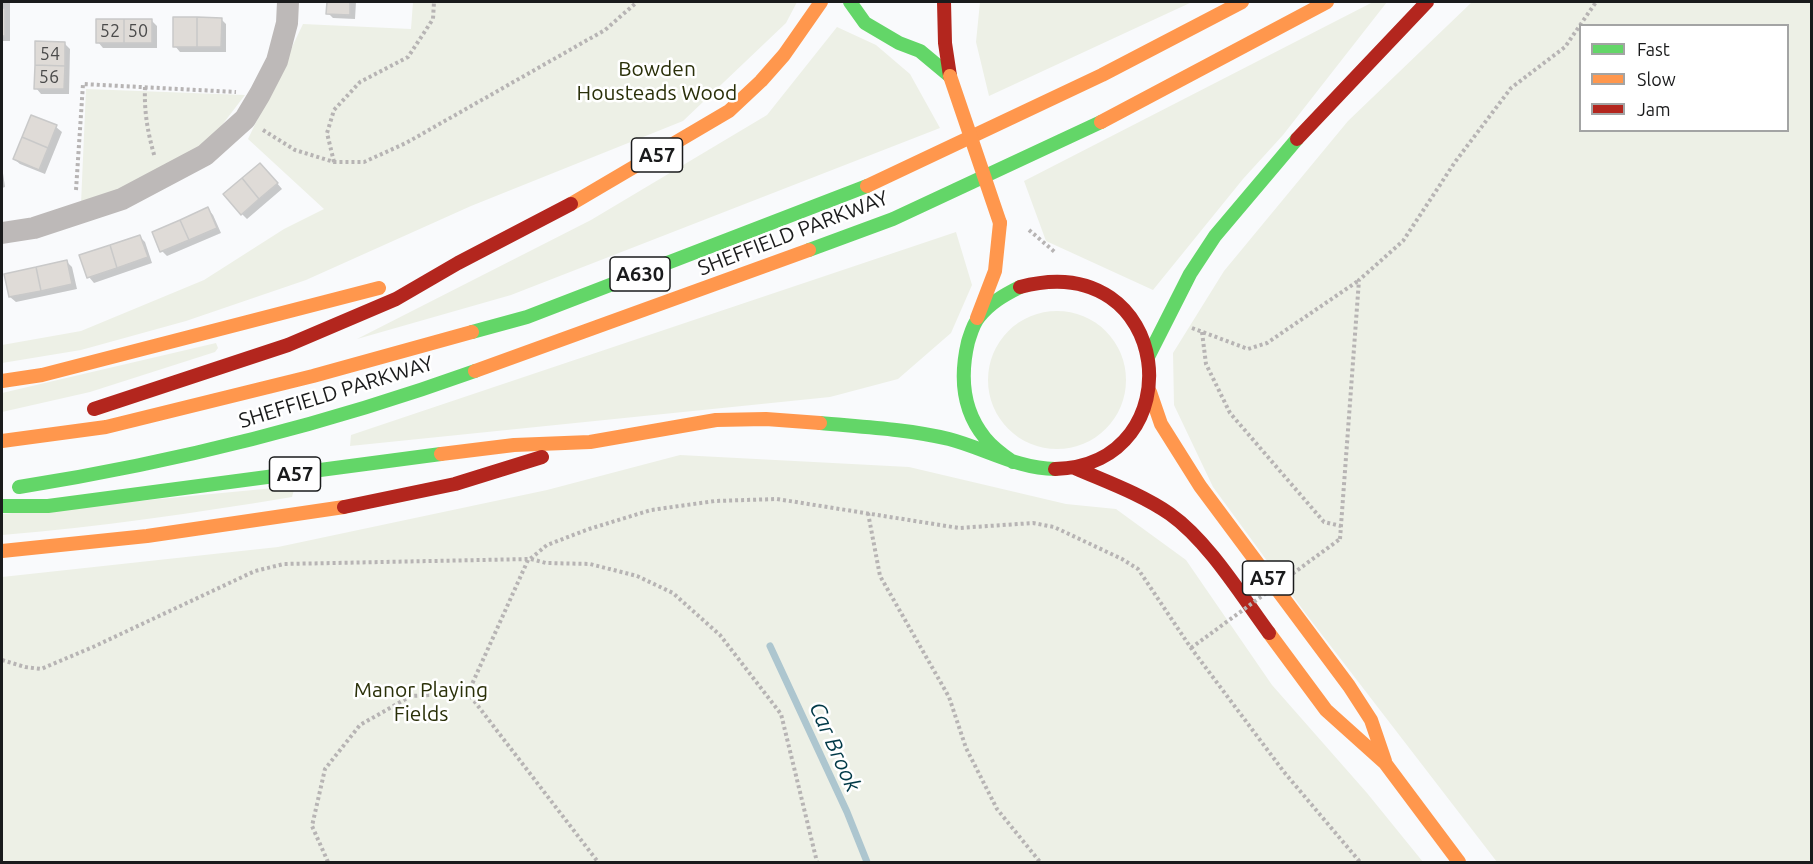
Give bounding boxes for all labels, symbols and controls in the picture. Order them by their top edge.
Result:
house number: 52 [100,20,120,42]
house number: 50 [128,20,148,42]
legend [1579,24,1789,132]
text: Fast [1637,39,1670,59]
house number: 54 [40,43,60,65]
park label: Bowden Housteads Wood [577,56,737,106]
house number: 56 [39,66,59,88]
text: Slow [1637,69,1676,89]
text: Jam [1637,99,1671,119]
road number: A57 [632,138,682,172]
street label: SHEFFIELD PARKWAY [694,185,892,281]
road number: A630 [610,257,670,291]
street label: SHEFFIELD PARKWAY [236,350,436,434]
road number: A57 [270,457,320,491]
road number: A57 [1242,561,1294,595]
park label: Manor Playing Fields [354,677,488,727]
water label: Car Brook [803,698,867,796]

